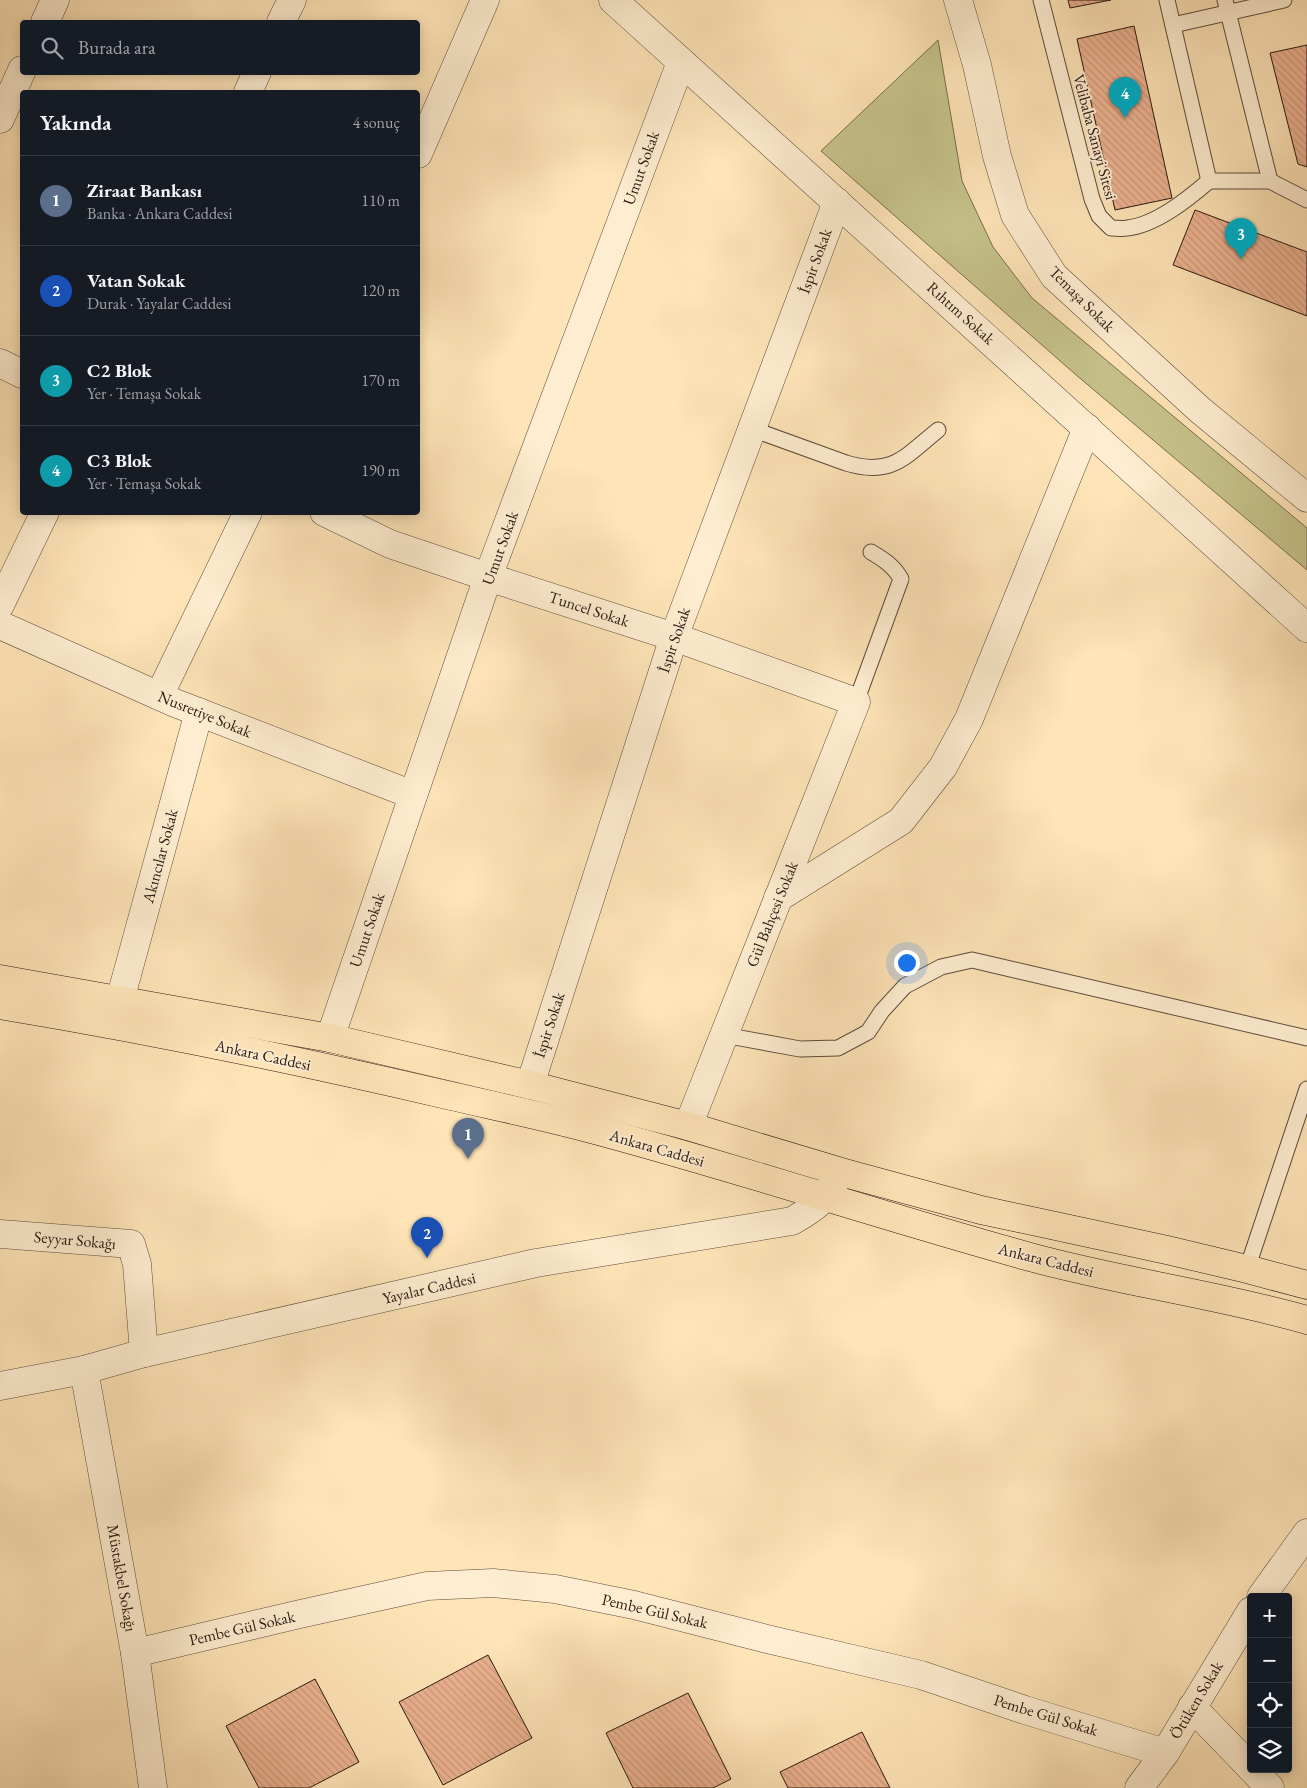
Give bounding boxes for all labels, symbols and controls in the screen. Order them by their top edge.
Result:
search box [20,20,420,75]
icon: search [38,34,66,62]
text: Burada ara [78,35,156,60]
street label: Velibaba Sanayi Sitesi [1068,72,1122,202]
pin: 4 [1109,77,1141,118]
text: Yakında [40,109,111,136]
text: 4 sonuç [353,112,400,133]
street label: Umut Sokak [618,128,664,208]
text: Ziraat Bankası [87,178,202,203]
text: 1 [52,190,60,211]
text: 110 m [361,190,400,211]
text: Banka · Ankara Caddesi [87,203,232,224]
pin: 3 [1225,218,1257,259]
street label: İspir Sokak [794,225,837,296]
street label: Temaşa Sokak [1044,261,1120,337]
text: Vatan Sokak [87,268,185,293]
street label: Rıhtım Sokak [923,277,1000,349]
text: 2 [52,280,60,301]
text: 120 m [361,280,400,301]
text: Durak · Yayalar Caddesi [87,293,231,314]
text: C2 Blok [87,358,152,383]
text: 3 [52,370,60,391]
text: 170 m [361,370,400,391]
text: Yer · Temaşa Sokak [87,383,201,404]
text: C3 Blok [87,448,152,473]
text: 4 [52,460,60,481]
text: 190 m [361,460,400,481]
text: Yer · Temaşa Sokak [87,473,201,494]
street label: Umut Sokak [477,508,523,588]
street label: Tuncel Sokak [546,586,632,632]
street label: İspir Sokak [653,604,695,676]
street label: Nusretiye Sokak [155,686,255,743]
street label: Akıncılar Sokak [137,806,183,906]
street label: Gül Bahçesi Sokak [741,858,803,970]
street label: Umut Sokak [344,890,390,970]
your location [894,950,920,976]
street label: İspir Sokak [529,989,570,1061]
street label: Ankara Caddesi [212,1034,313,1075]
pin: 1 [452,1118,484,1159]
street label: Ankara Caddesi [606,1124,707,1172]
pin: 2 [411,1217,443,1258]
street label: Seyyar Sokağı [33,1226,117,1254]
street label: Ankara Caddesi [995,1238,1096,1282]
street label: Yayalar Caddesi [380,1267,478,1309]
street label: Müstakbel Sokağı [102,1523,142,1633]
street label: Pembe Gül Sokak [600,1589,710,1633]
map controls [1247,1593,1292,1773]
button: + [1247,1593,1292,1638]
street label: Pembe Gül Sokak [187,1606,297,1650]
button: − [1247,1638,1292,1683]
street label: Ötüken Sokak [1164,1657,1228,1743]
button: locate [1247,1683,1292,1728]
street label: Pembe Gül Sokak [991,1689,1101,1741]
button: layers [1247,1728,1292,1773]

